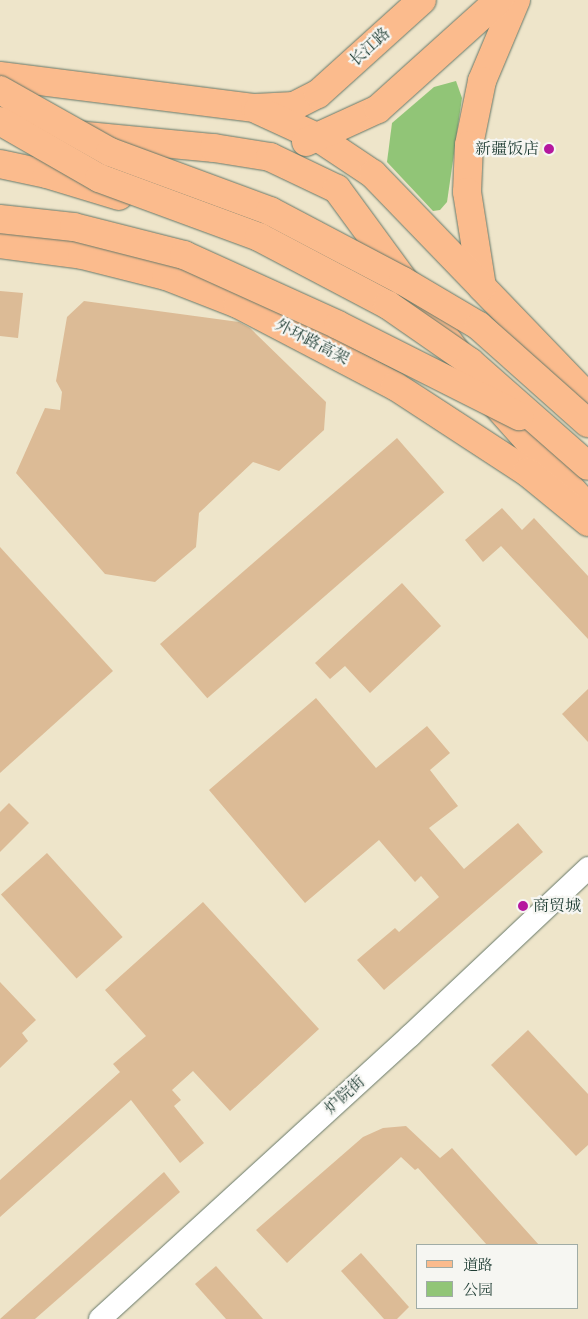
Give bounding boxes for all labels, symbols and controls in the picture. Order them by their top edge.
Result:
street label: 长江路 [346,24,394,70]
place label: 新疆饭店 [475,139,539,159]
marker: 新疆饭店 [543,143,555,155]
street label: 外环路高架 [272,315,352,369]
place label: 商贸城 [533,896,581,916]
marker: 商贸城 [517,900,529,912]
street label: 炉院街 [321,1072,369,1118]
legend [416,1244,578,1309]
text: 道路 [463,1255,493,1275]
text: 公园 [463,1280,493,1300]

